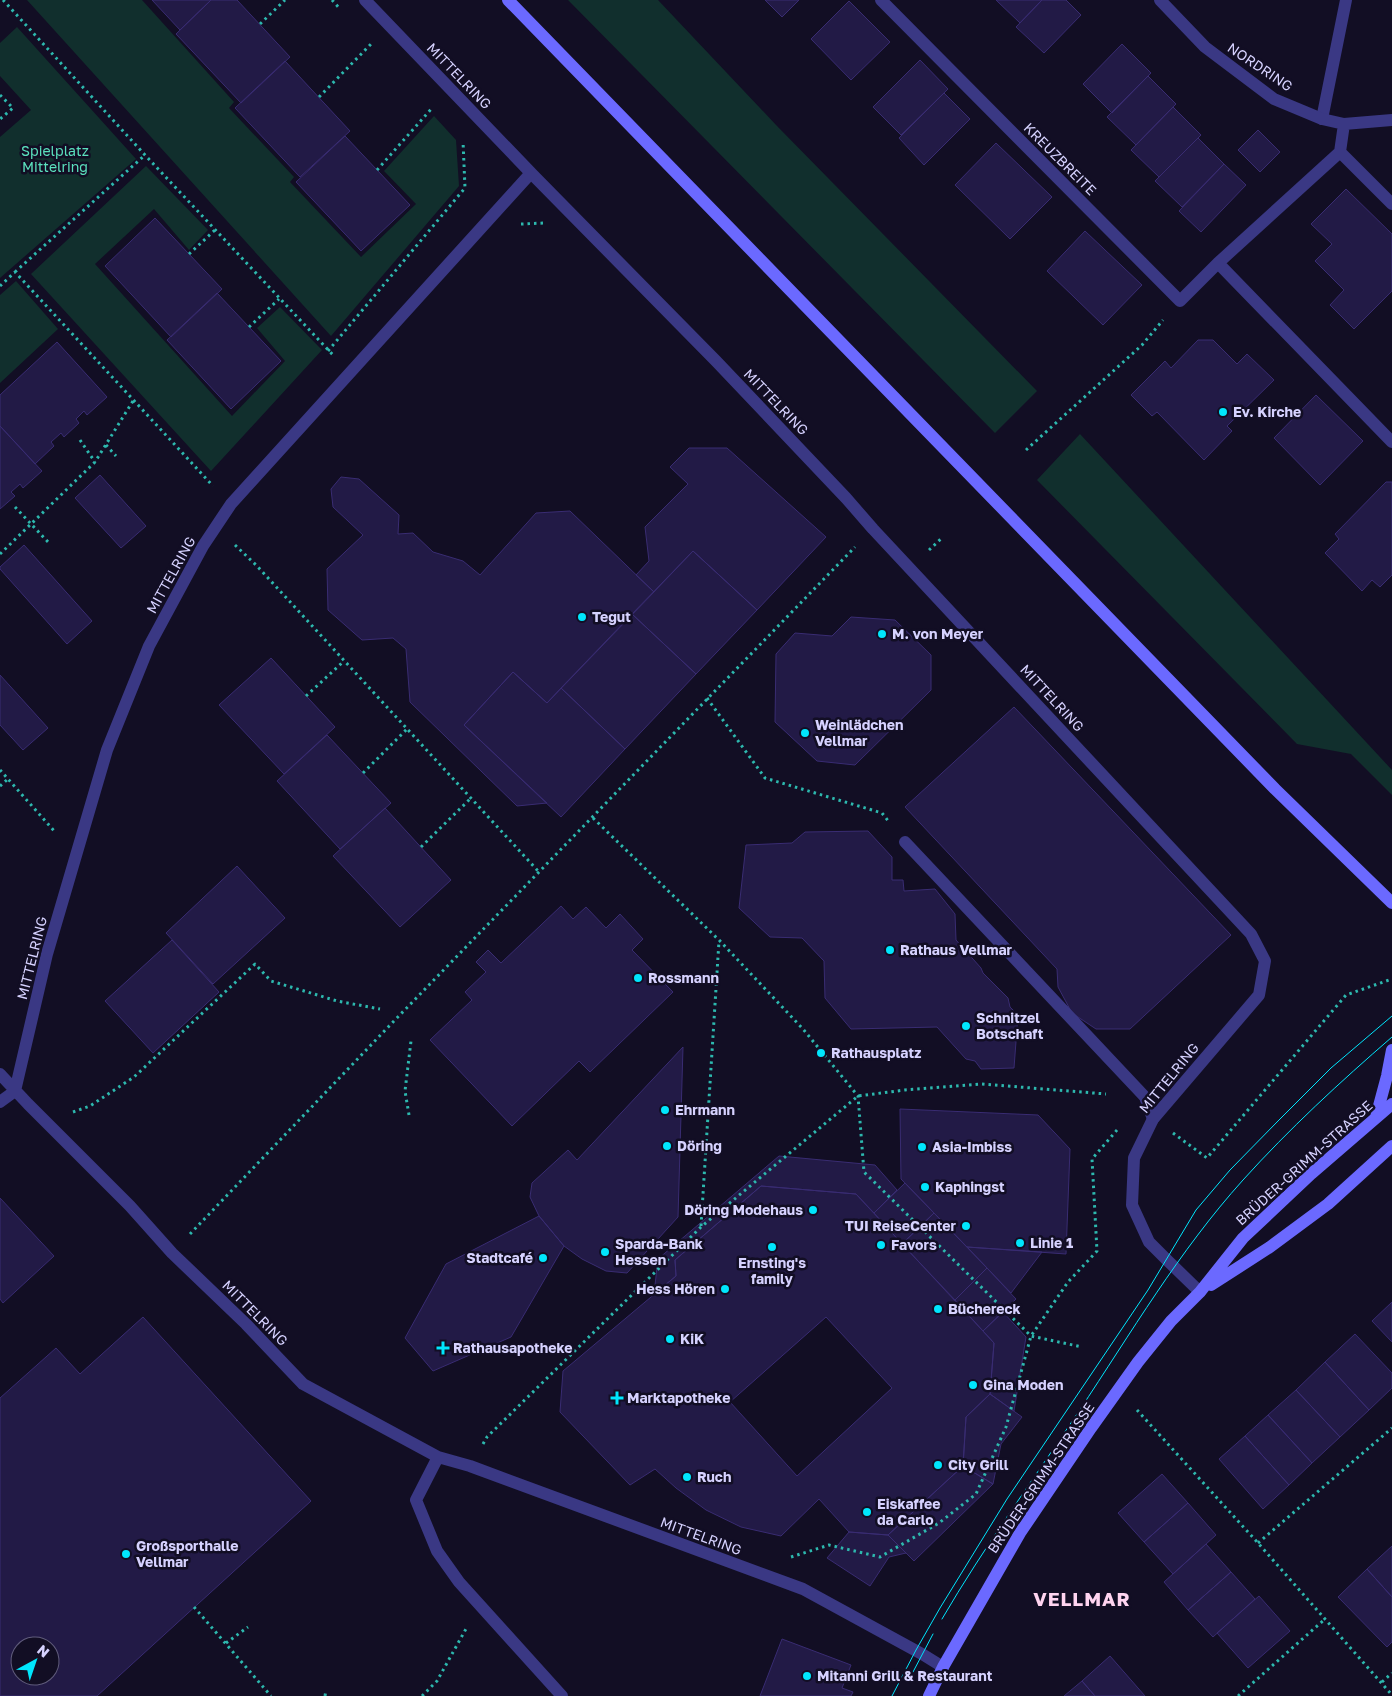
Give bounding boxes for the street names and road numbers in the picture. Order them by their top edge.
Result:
street label: MITTELRING [424,39,495,112]
street label: NORDRING [1225,39,1296,95]
street label: KREUZBREITE [1021,119,1100,198]
street label: MITTELRING [741,365,812,438]
street label: MITTELRING [142,533,199,616]
street label: MITTELRING [1017,661,1088,735]
street label: MITTELRING [13,914,50,1001]
street label: MITTELRING [1135,1039,1202,1116]
street label: BRÜDER-GRIMM-STRASSE [1232,1097,1376,1229]
street label: MITTELRING [219,1276,292,1349]
street label: BRÜDER-GRIMM-STRASSE [984,1399,1097,1556]
street label: MITTELRING [658,1513,744,1558]

